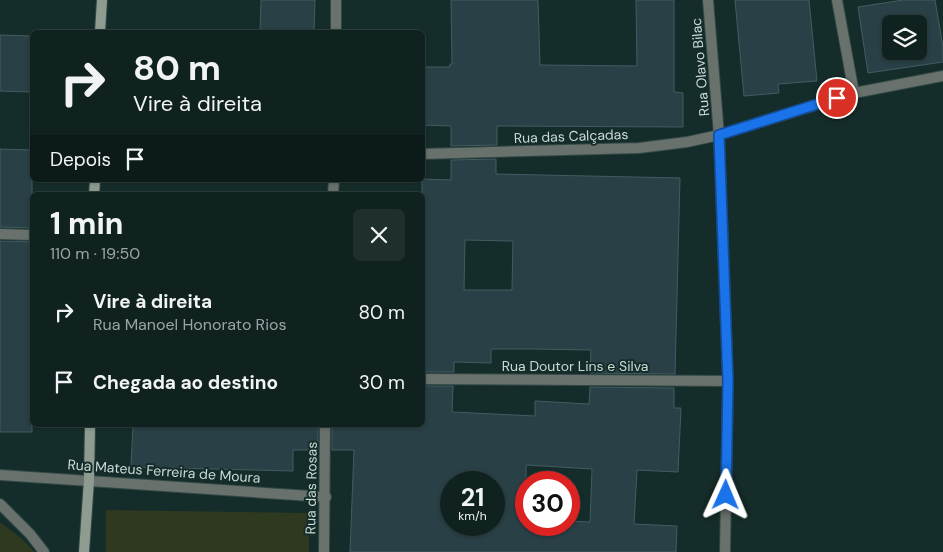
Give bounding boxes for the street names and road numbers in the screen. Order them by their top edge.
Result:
street label: Rua Olavo Bilac [687,17,713,117]
street label: Rua das Calçadas [513,125,629,147]
street label: Rua Doutor Lins e Silva [502,357,648,375]
street label: Rua das Rosas [301,441,321,535]
street label: Rua Mateus Ferreira de Moura [67,455,261,487]

